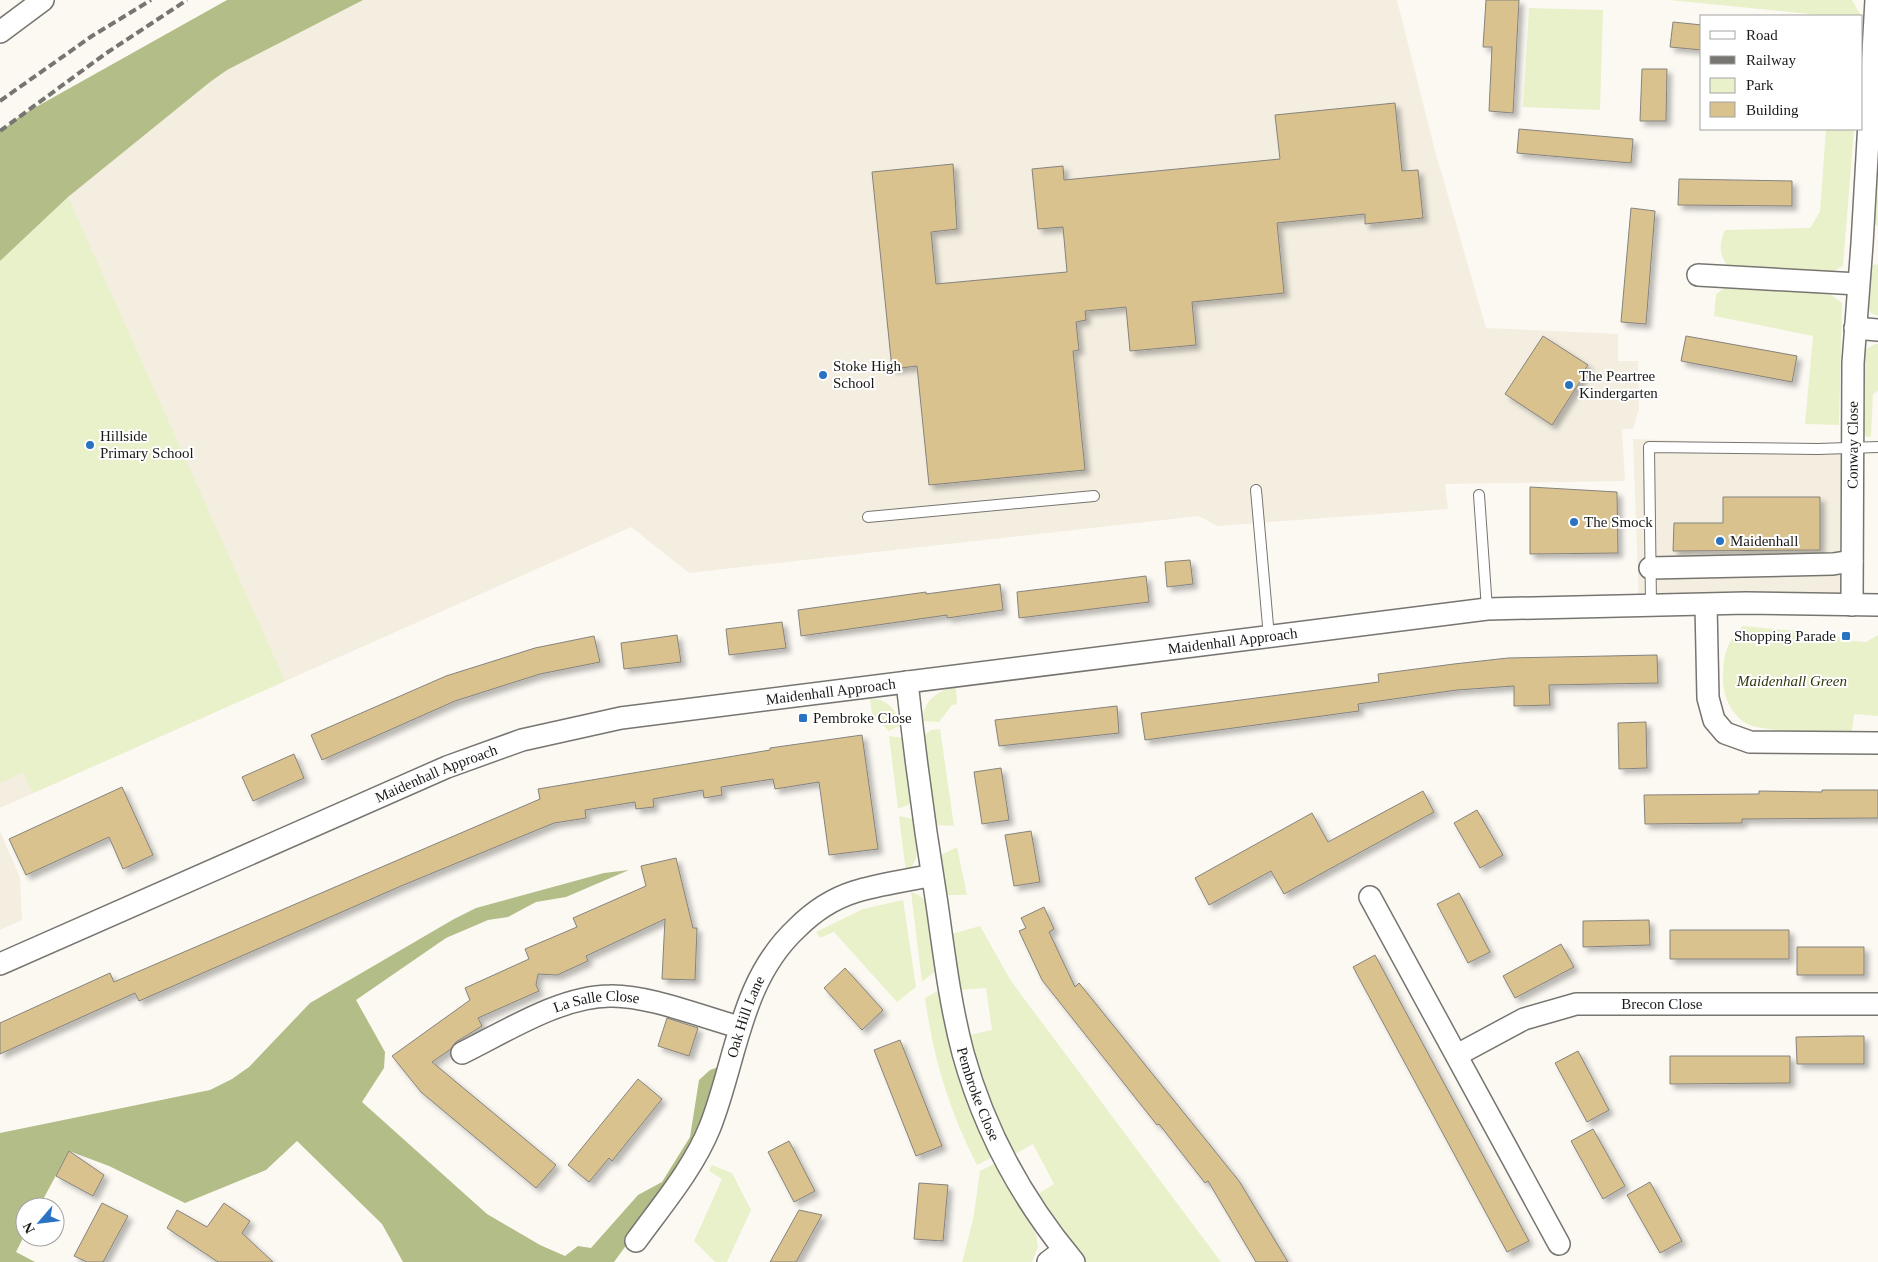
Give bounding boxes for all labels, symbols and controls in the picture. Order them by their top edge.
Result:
legend [1700,15,1863,130]
text: Road [1746,27,1778,43]
text: Railway [1746,52,1796,68]
text: Park [1746,77,1774,93]
text: Building [1746,102,1799,118]
place label: Stoke High School [833,358,901,391]
place label: The Peartree Kindergarten [1579,368,1658,401]
marker: Stoke High School [817,369,829,381]
marker: The Peartree Kindergarten [1563,379,1575,391]
street label: Conway Close [1844,401,1861,489]
place label: Hillside Primary School [100,428,194,461]
marker: Hillside Primary School [84,439,96,451]
place label: The Smock [1584,514,1653,530]
marker: The Smock [1568,516,1580,528]
place label: Maidenhall [1730,533,1798,549]
marker: Maidenhall [1714,535,1726,547]
street label: Maidenhall Approach [1167,625,1299,657]
place label: Shopping Parade [1734,628,1836,644]
marker: Shopping Parade [1840,630,1852,642]
park label: Maidenhall Green [1736,673,1847,689]
street label: Maidenhall Approach [765,675,897,708]
place label: Pembroke Close [813,710,912,726]
marker: Pembroke Close [797,712,809,724]
street label: Maidenhall Approach [373,741,500,806]
street label: Oak Hill Lane [724,973,768,1060]
street label: La Salle Close [551,988,641,1016]
street label: Brecon Close [1621,996,1703,1012]
street label: Pembroke Close [954,1045,1003,1144]
north arrow [15,1197,65,1247]
text: N [20,1220,38,1236]

